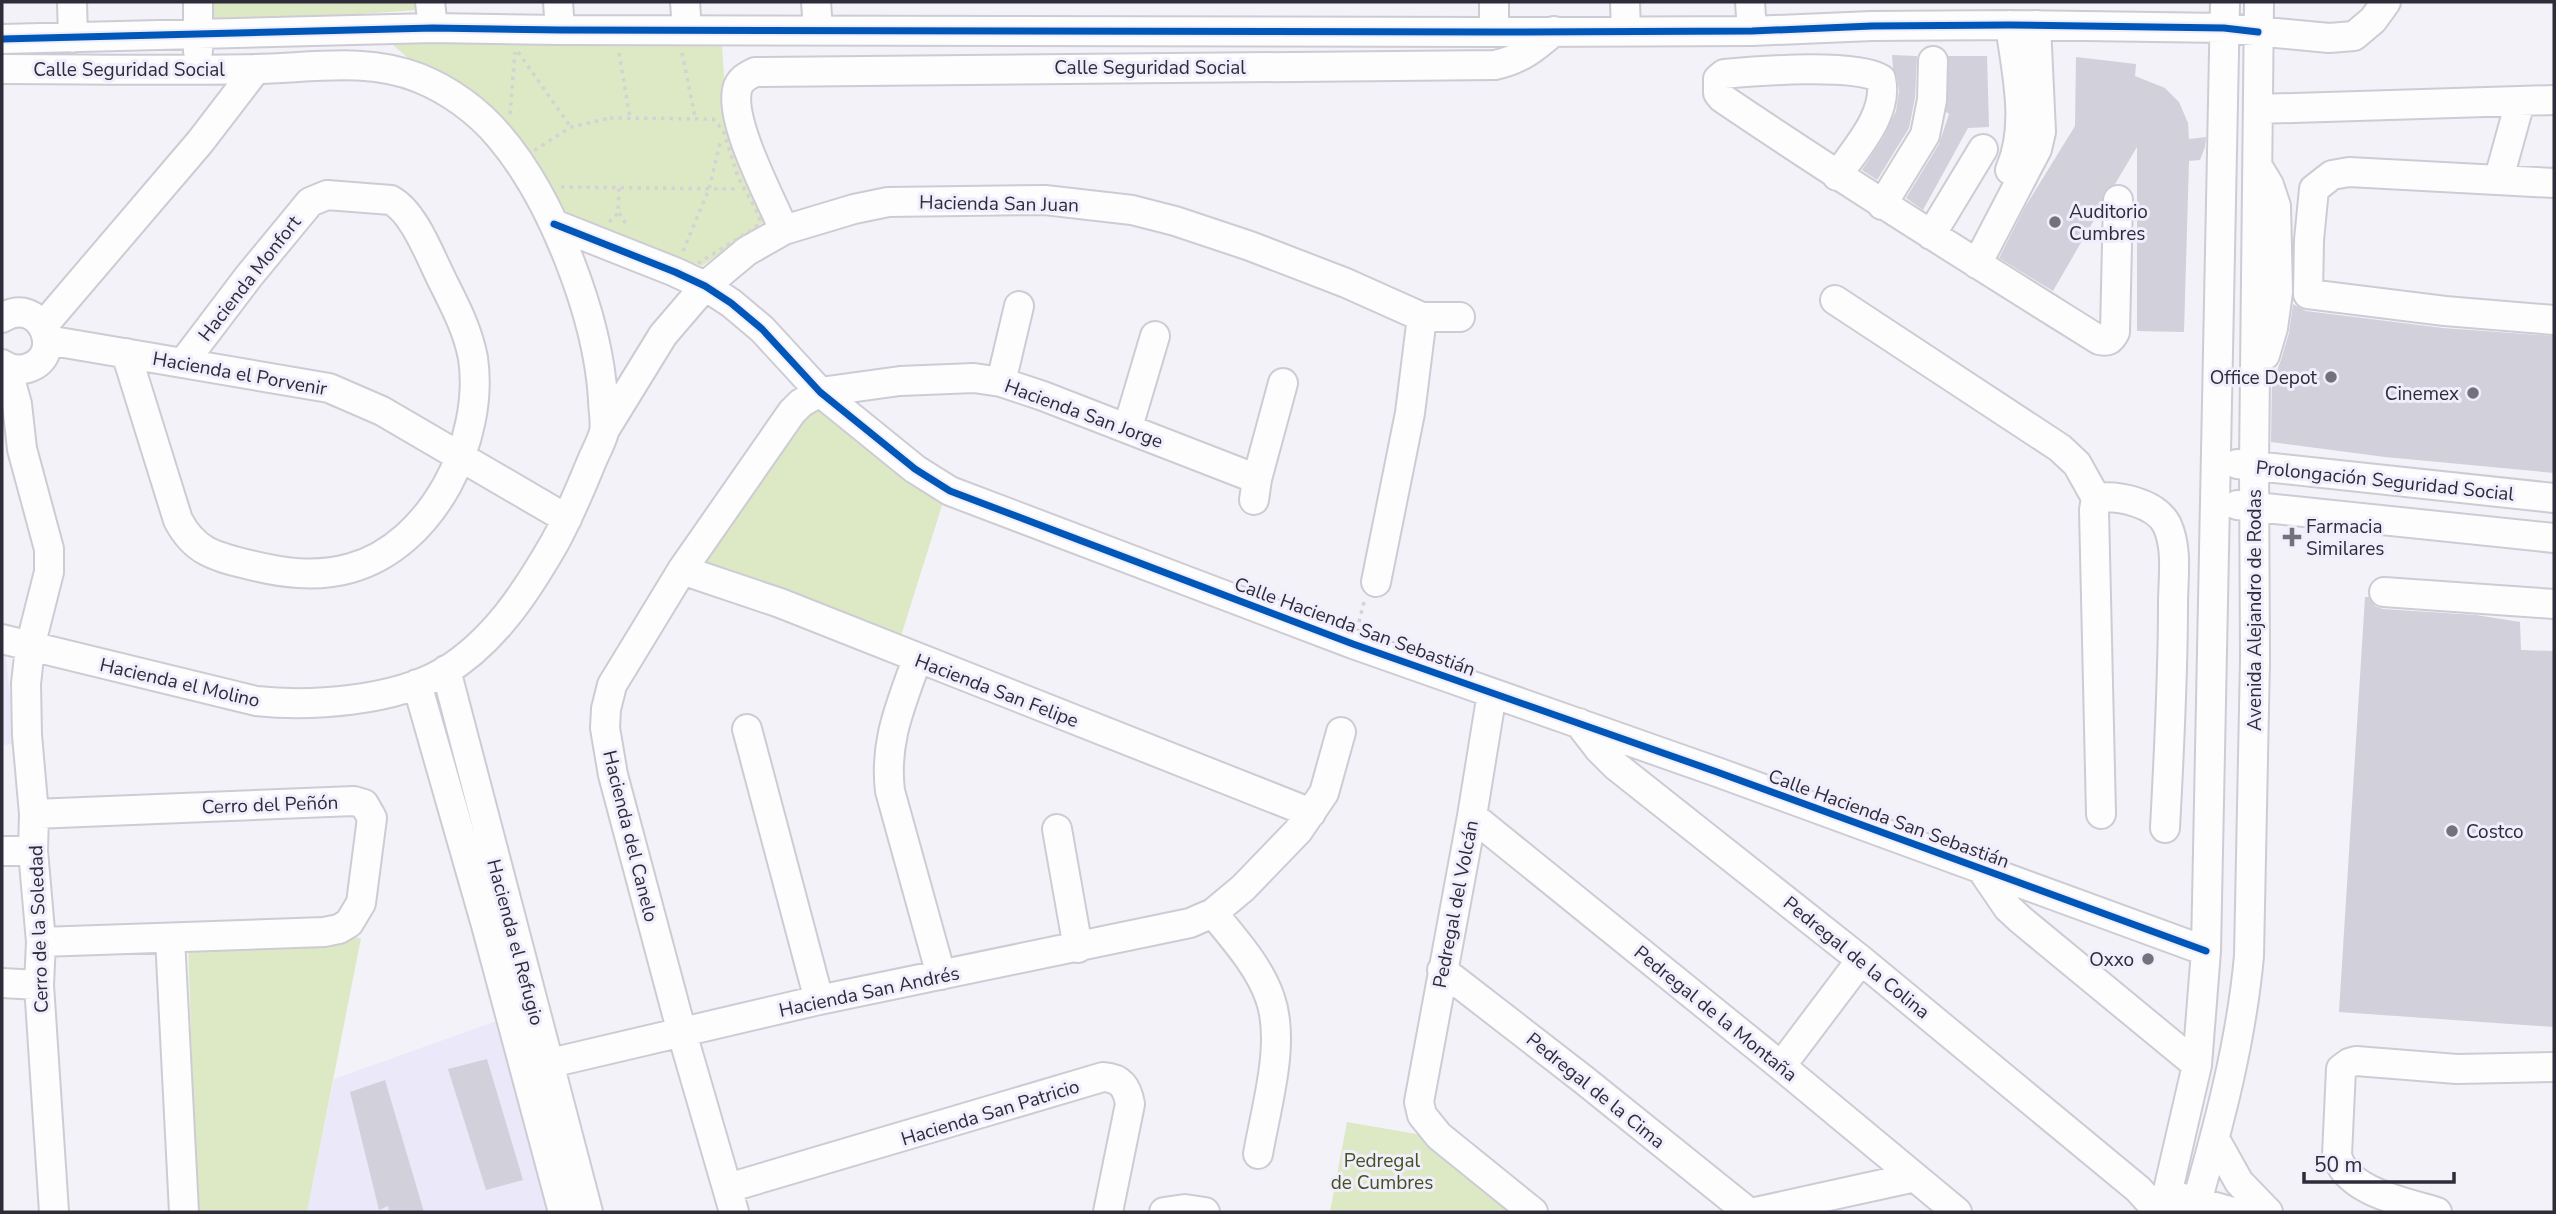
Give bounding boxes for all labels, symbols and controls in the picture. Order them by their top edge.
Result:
street label: Calle Seguridad Social [1054,55,1246,81]
street label: Calle Seguridad Social [33,57,225,83]
street label: Hacienda San Juan [919,190,1079,218]
place label: Auditorio Cumbres [2069,199,2148,247]
street label: Hacienda Monfort [192,210,307,347]
marker: Auditorio Cumbres [2047,214,2063,230]
street label: Hacienda el Porvenir [151,346,329,402]
place label: Office Depot [2210,365,2317,391]
marker: Office Depot [2323,369,2339,385]
street label: Hacienda San Jorge [1001,373,1166,455]
place label: Cinemex [2385,381,2459,407]
marker: Cinemex [2465,385,2481,401]
street label: Prolongación Seguridad Social [2254,454,2516,508]
street label: Avenida Alejandro de Rodas [2242,489,2268,731]
place label: Farmacia Similares [2306,514,2384,562]
marker: Farmacia Similares [2284,529,2300,545]
street label: Calle Hacienda San Sebastián [1231,571,1479,683]
street label: Hacienda San Felipe [911,648,1082,734]
street label: Hacienda el Molino [97,652,262,714]
street label: Hacienda del Canelo [596,748,664,925]
street label: Calle Hacienda San Sebastián [1765,763,2013,875]
street label: Cerro del Peñón [201,790,339,820]
street label: Pedregal del Volcán [1427,818,1485,990]
place label: Costco [2466,819,2523,845]
marker: Costco [2444,823,2460,839]
street label: Cerro de la Soledad [23,845,55,1013]
street label: Hacienda el Refugio [480,856,550,1028]
street label: Pedregal de la Colina [1778,891,1935,1025]
street label: Pedregal de la Montaña [1628,940,1802,1088]
place label: Oxxo [2089,947,2134,973]
marker: Oxxo [2140,951,2156,967]
street label: Hacienda San Andrés [777,960,962,1024]
street label: Pedregal de la Cima [1521,1027,1670,1155]
street label: Hacienda San Patricio [898,1073,1083,1152]
scale bar [2304,1140,2454,1184]
park label: Pedregal de Cumbres [1331,1148,1433,1196]
text: 50 m [2314,1151,2363,1179]

